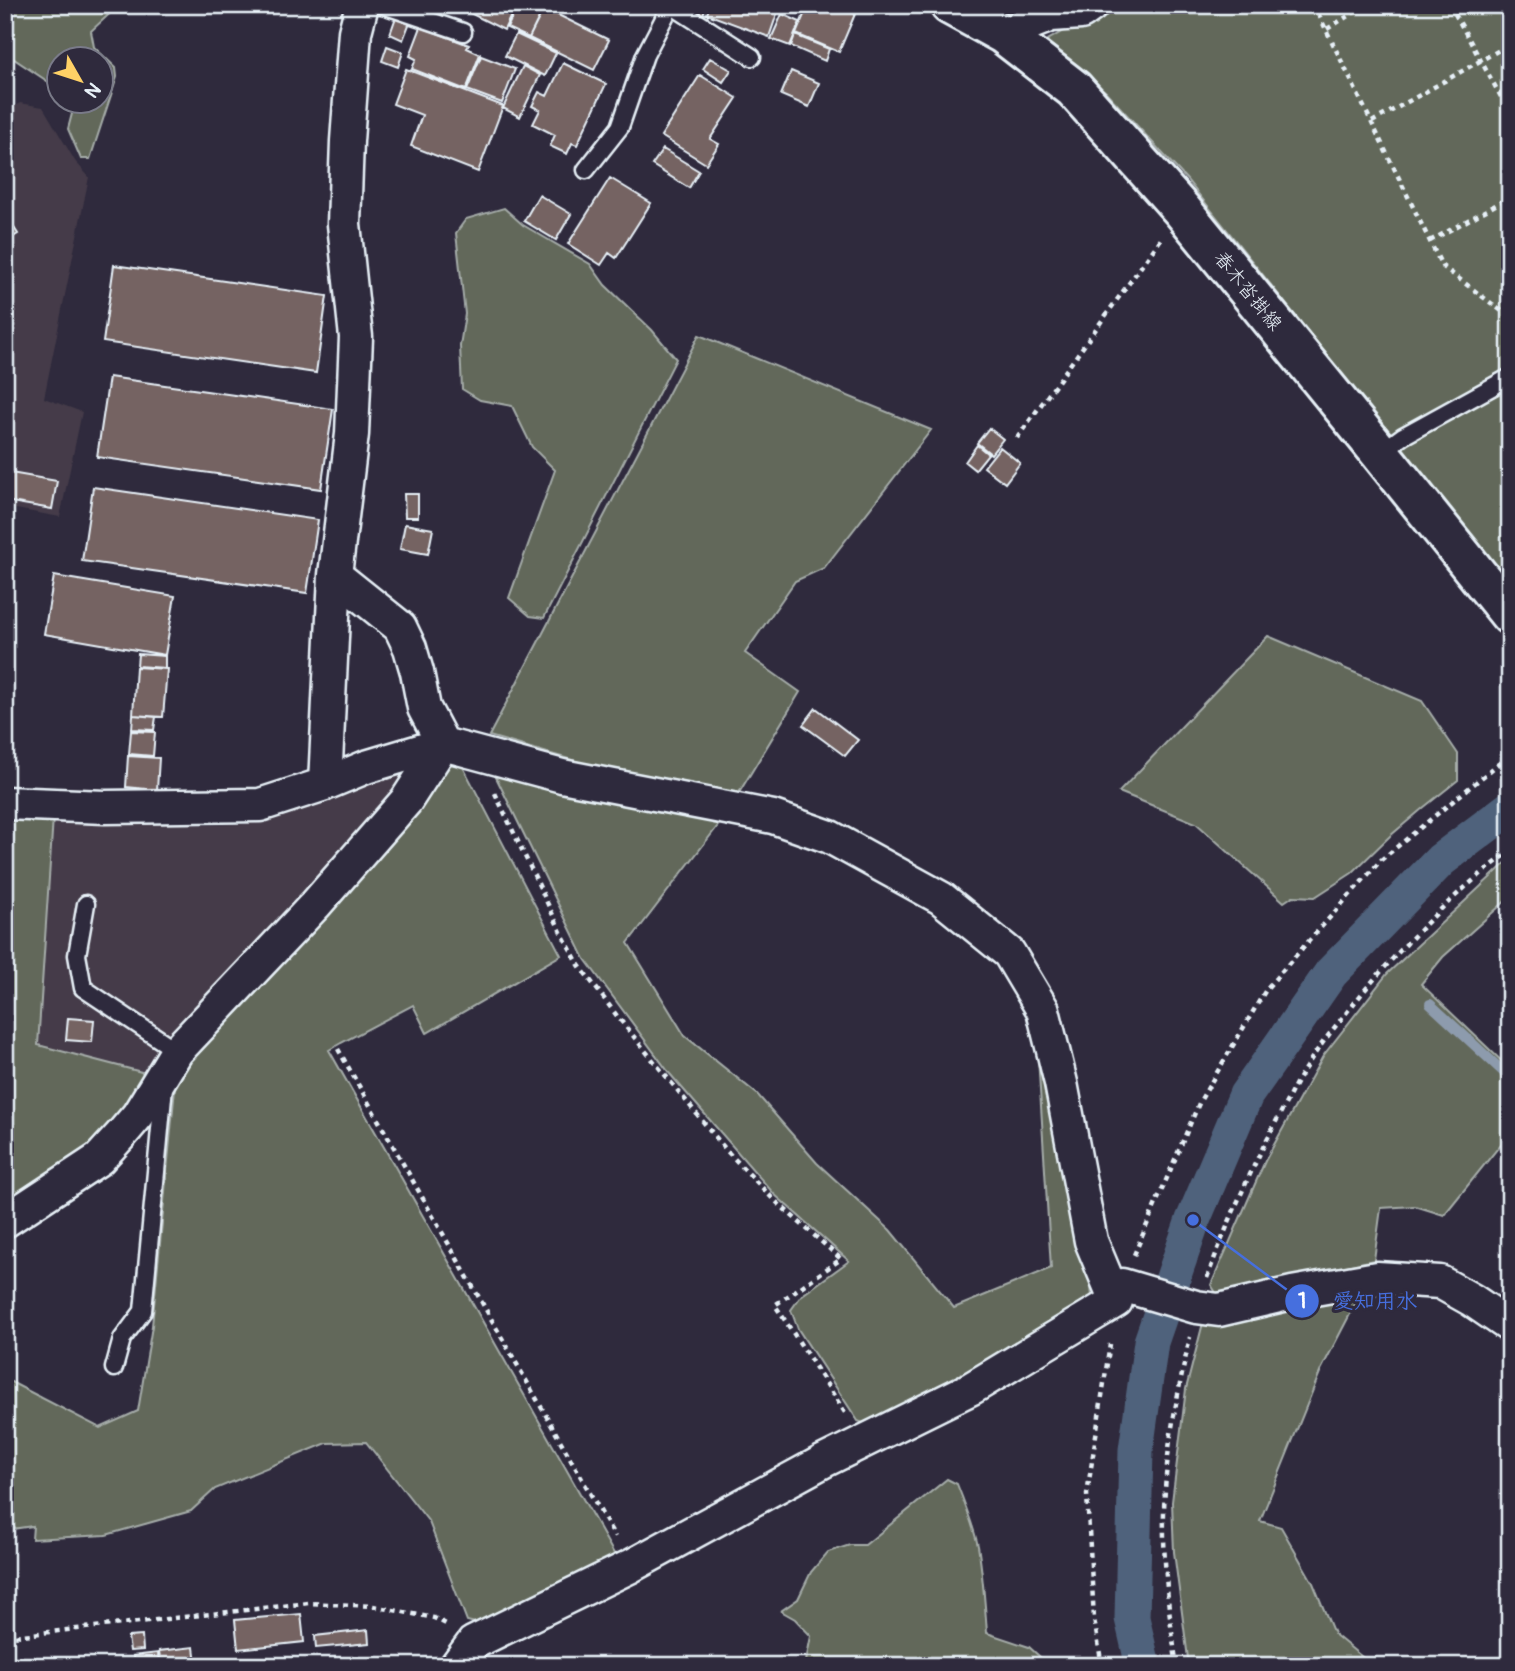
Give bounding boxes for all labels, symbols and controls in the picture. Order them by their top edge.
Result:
north arrow [46,46,116,116]
text: N [79,78,106,103]
street label: 春木沓掛線 [1209,247,1287,335]
callout: 愛知用水 [1284,1280,1431,1322]
text: 1 [1298,1288,1306,1315]
text: 愛知用水 [1333,1288,1417,1315]

